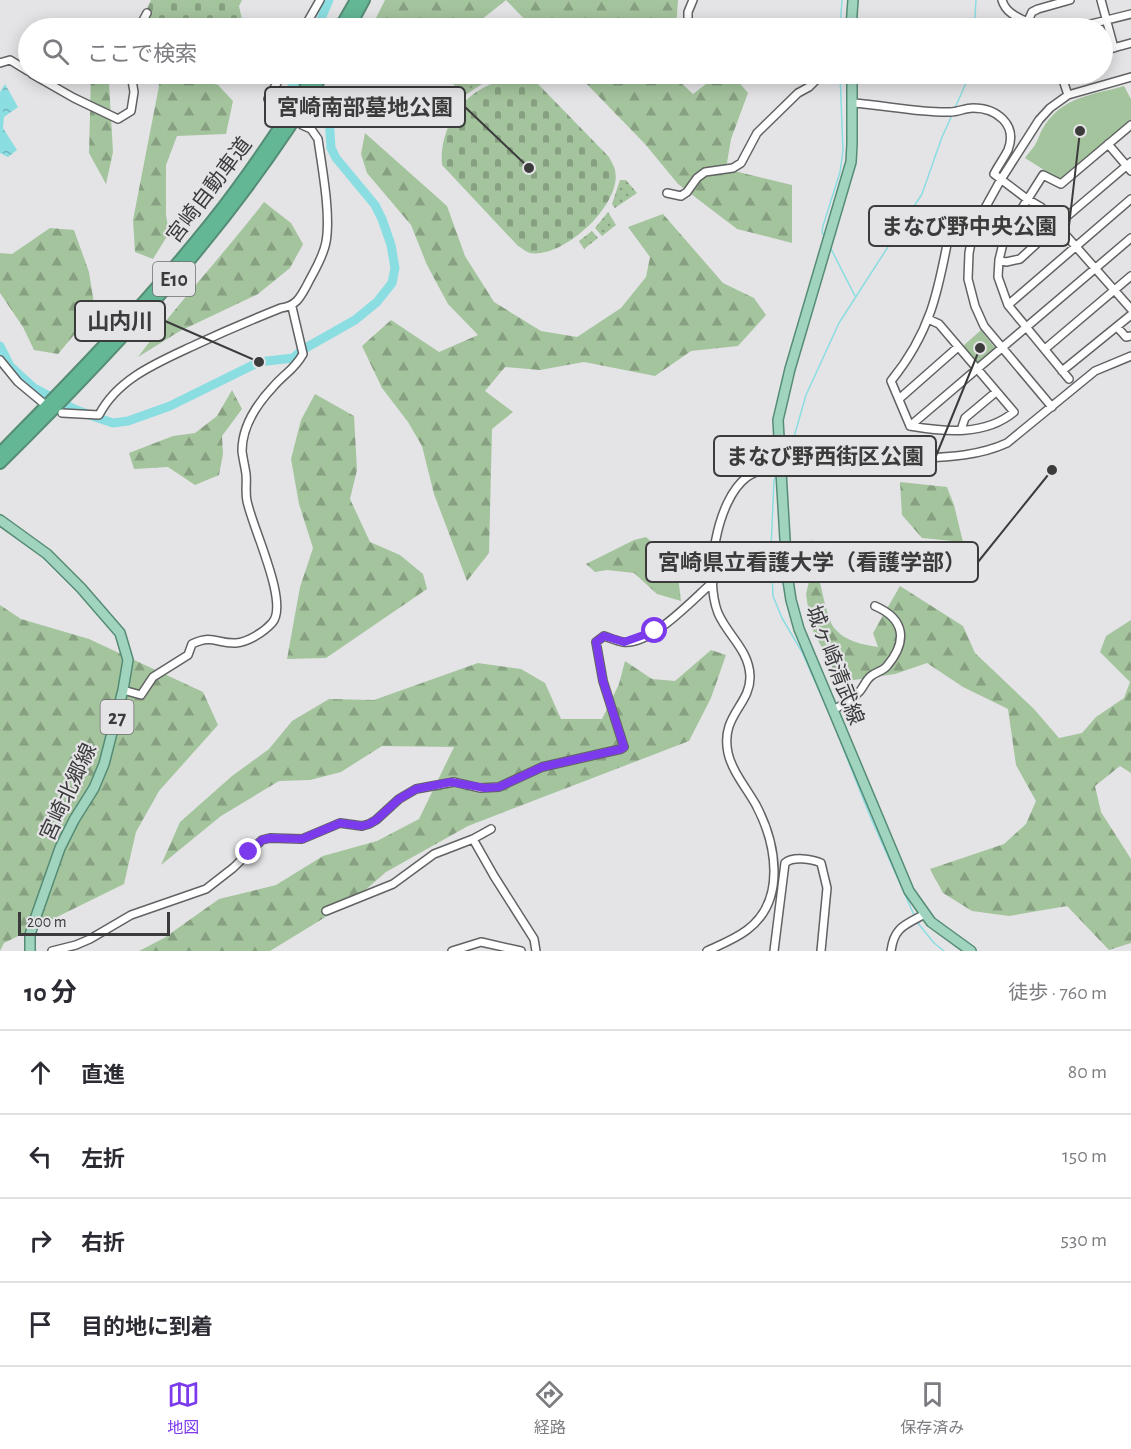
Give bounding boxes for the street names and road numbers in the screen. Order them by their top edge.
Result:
street label: 宮崎自動車道 [162,133,256,247]
road number: E10 [153,262,195,296]
street label: 城ヶ崎清武線 [802,602,868,728]
road number: 27 [100,700,134,734]
street label: 宮崎北郷線 [36,740,100,844]

